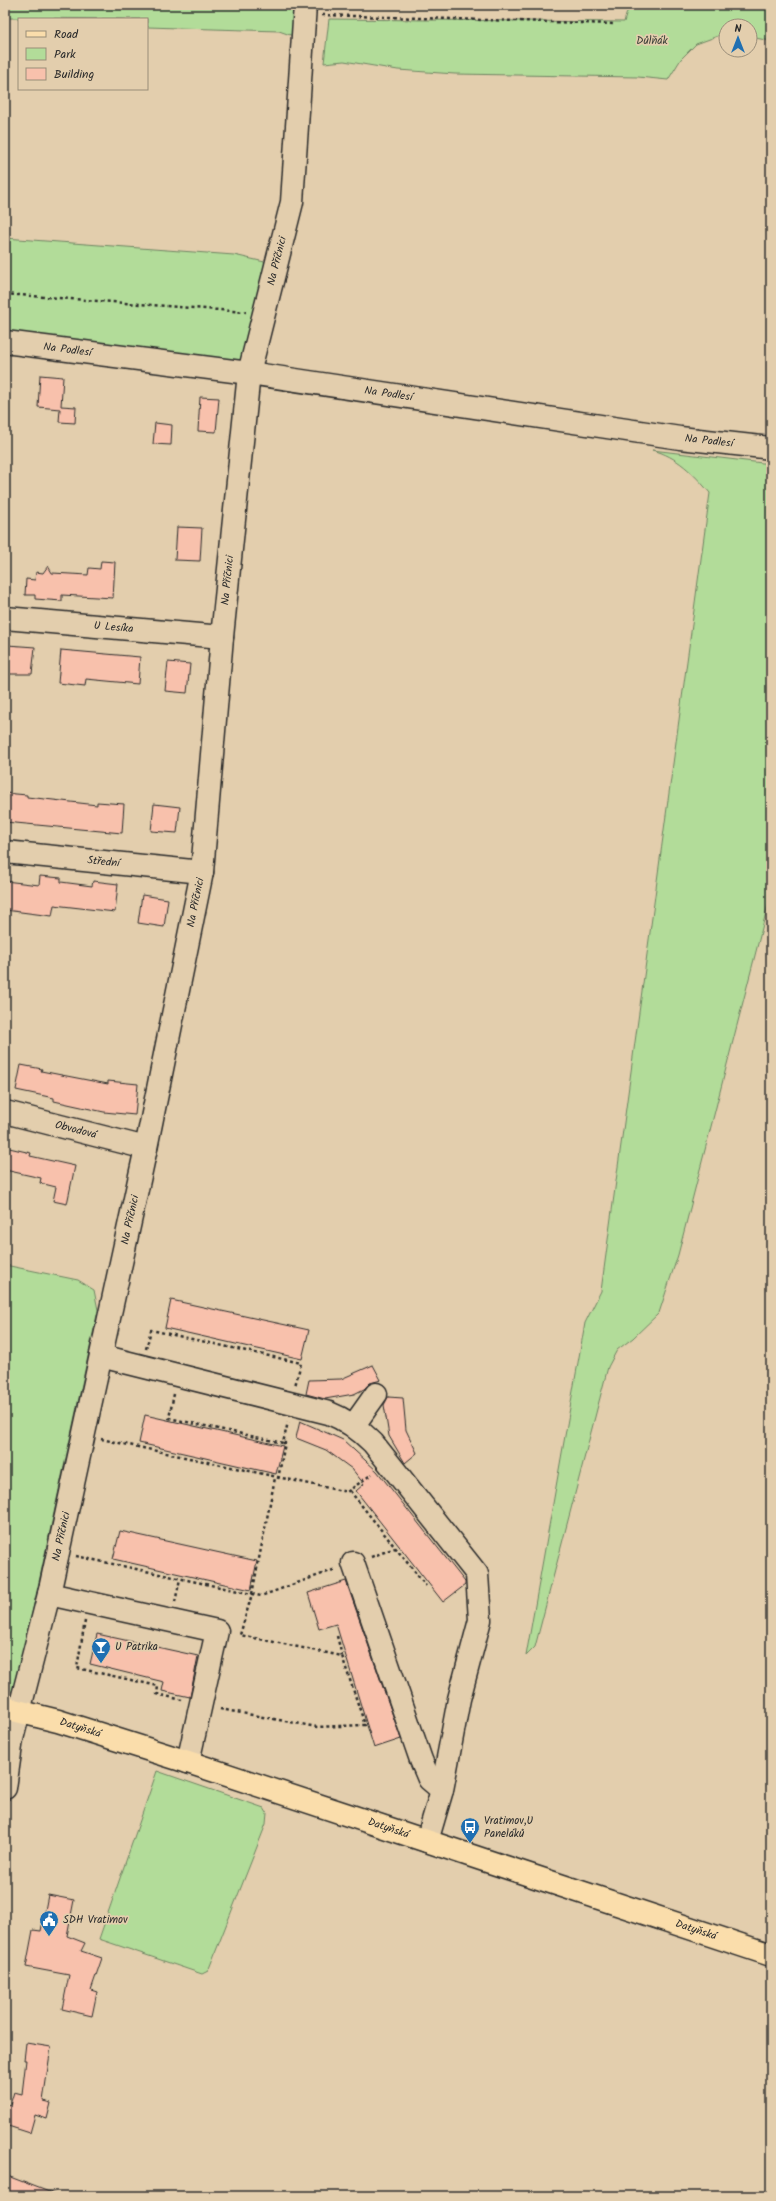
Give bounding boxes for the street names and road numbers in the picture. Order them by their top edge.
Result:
street label: Na Příčnici [262,234,292,287]
street label: Na Podlesí [42,338,95,362]
street label: Na Podlesí [363,382,416,407]
street label: Na Podlesí [684,430,736,453]
street label: Na Příčnici [216,554,239,606]
street label: U Lesíka [93,617,134,638]
street label: Střední [86,851,123,873]
street label: Na Příčnici [182,876,210,929]
street label: Obvodová [53,1116,100,1144]
street label: Na Příčnici [116,1193,145,1246]
street label: Na Příčnici [47,1510,76,1563]
street label: Datyňská [57,1713,105,1744]
street label: Datyňská [365,1813,413,1844]
street label: Datyňská [673,1915,721,1946]

